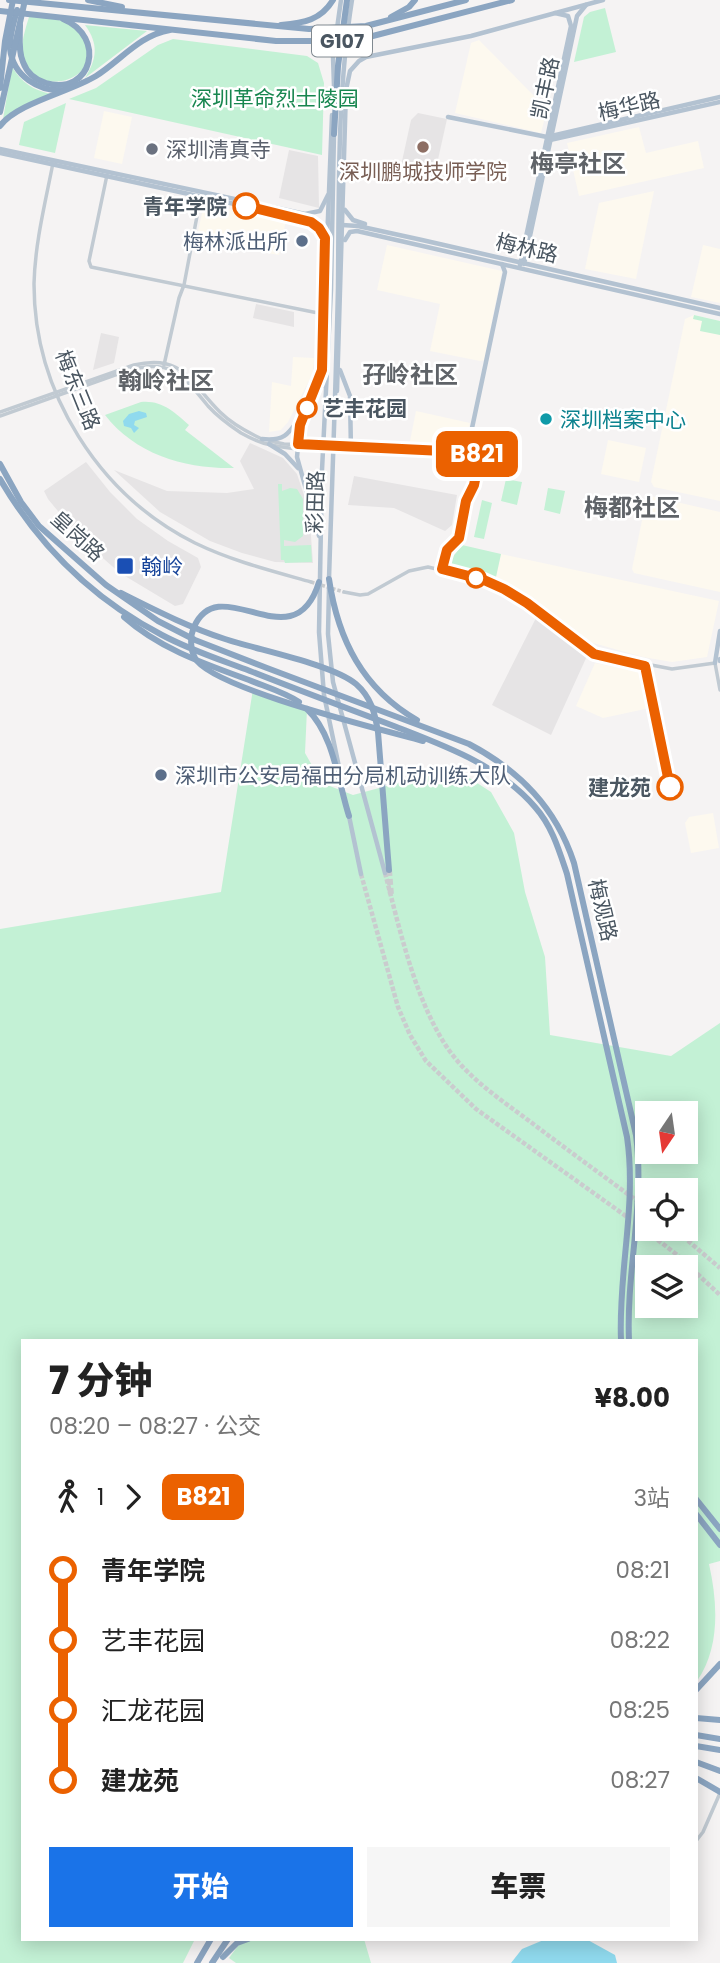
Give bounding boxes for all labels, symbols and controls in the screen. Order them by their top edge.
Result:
road number: G107 [312,25,372,56]
street label: 凯丰路 [524,54,566,122]
park label: 深圳革命烈士陵园 [191,84,359,113]
street label: 梅华路 [595,85,663,127]
place label: 深圳清真寺 [166,135,271,164]
marker: 深圳鹏城技师学院 [415,139,431,155]
marker: 深圳清真寺 [144,141,160,157]
district label: 梅亭社区 [530,147,626,180]
place label: 深圳鹏城技师学院 [339,157,507,186]
place label: 青年学院 [143,192,227,221]
marker: 青年学院 [233,193,259,219]
place label: 梅林派出所 [183,227,288,256]
street label: 梅林路 [493,227,561,269]
marker: 梅林派出所 [294,233,310,249]
street label: 梅东三路 [49,346,107,434]
district label: 孖岭社区 [362,358,458,391]
district label: 翰岭社区 [118,364,214,397]
place label: 艺丰花园 [323,394,407,423]
marker: 艺丰花园 [297,398,317,418]
place label: 深圳档案中心 [560,405,686,434]
marker: 深圳档案中心 [538,411,554,427]
line badge: B821 [428,431,526,477]
text: B821 [450,437,504,470]
street label: 彩田路 [299,470,331,534]
district label: 梅都社区 [584,491,680,524]
street label: 皇岗路 [45,504,111,568]
place label: 翰岭 [141,552,183,581]
marker: 翰岭 [115,556,135,576]
unlabelled marker [466,568,486,588]
place label: 深圳市公安局福田分局机动训练大队 [175,761,511,790]
marker: 深圳市公安局福田分局机动训练大队 [153,767,169,783]
place label: 建龙苑 [588,773,651,802]
marker: 建龙苑 [657,774,683,800]
street label: 梅观路 [582,876,624,944]
north arrow [635,1101,698,1164]
map controls [635,1101,698,1318]
button: locate [635,1178,698,1241]
button: layers [635,1255,698,1318]
text: 7 分钟 [49,1354,152,1407]
text: ¥8.00 [594,1380,670,1416]
text: 08:20 – 08:27 · 公交 [49,1410,261,1442]
icon: walk [49,1478,87,1516]
icon: forward [114,1478,152,1516]
text: B821 [176,1480,230,1513]
text: 1 [97,1481,104,1513]
text: 3站 [633,1482,670,1514]
text: 青年学院 [101,1553,205,1589]
text: 08:21 [616,1554,670,1586]
text: 艺丰花园 [101,1623,205,1659]
text: 08:22 [610,1624,670,1656]
text: 汇龙花园 [101,1693,205,1729]
text: 08:25 [608,1694,670,1726]
text: 建龙苑 [101,1763,179,1799]
text: 08:27 [610,1764,670,1796]
button: 开始 [49,1847,353,1927]
button: 车票 [367,1847,670,1927]

